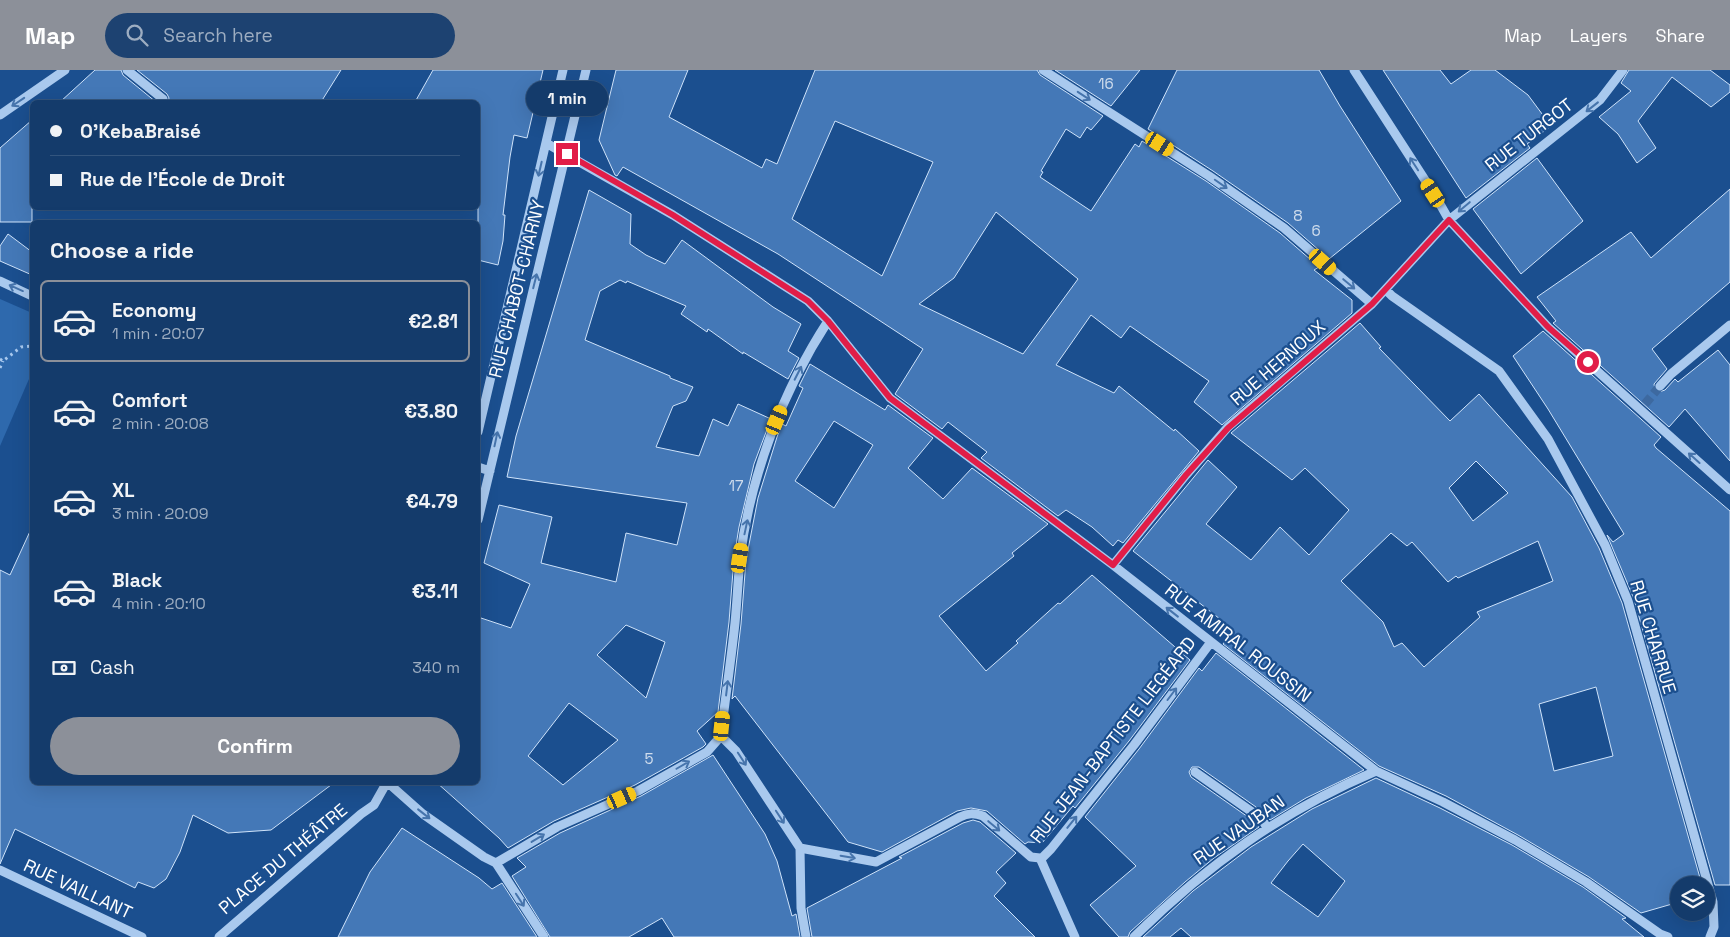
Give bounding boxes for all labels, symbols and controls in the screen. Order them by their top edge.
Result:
search box [105,13,455,58]
text: Map [25,20,75,51]
icon: search [123,21,151,49]
text: Search here [163,23,273,48]
text: Map [1504,24,1542,47]
text: Layers [1570,24,1627,47]
text: Share [1655,24,1705,47]
house number: 16 [1098,74,1114,93]
callout: 1 min [526,82,608,116]
text: 1 min [547,88,587,109]
one-way arrow [1077,92,1091,102]
street label: RUE TURGOT [1480,93,1578,176]
one-way arrow [12,97,26,107]
one-way arrow [1585,101,1598,112]
text: O'KebaBraisé [80,119,201,144]
car [1143,130,1176,158]
route end [556,143,578,165]
one-way arrow [1409,157,1419,171]
one-way arrow [535,160,544,176]
text: Rue de l'École de Droit [80,167,285,192]
car [1418,176,1447,210]
one-way arrow [1214,179,1228,189]
street label: RUE CHABOT-CHARNY [483,198,550,380]
one-way arrow [1458,202,1471,213]
house number: 8 [1293,206,1303,225]
house number: 6 [1311,221,1321,240]
text: Choose a ride [50,236,194,264]
car [1306,246,1339,278]
one-way arrow [531,273,540,289]
one-way arrow [1342,279,1355,290]
one-way arrow [9,283,24,293]
text: Economy [112,298,196,323]
icon: car [52,299,97,344]
text: €2.81 [408,309,458,334]
street label: RUE HERNOUX [1225,315,1330,410]
text: 1 min · 20:07 [112,323,204,344]
route start [1577,351,1599,373]
one-way arrow [793,366,803,381]
text: Comfort [112,388,188,413]
icon: car [52,389,97,434]
text: €3.80 [404,399,458,424]
car [764,403,789,437]
text: 2 min · 20:08 [112,413,209,434]
one-way arrow [492,431,502,447]
one-way arrow [1687,452,1700,464]
house number: 17 [729,476,743,495]
text: XL [112,478,135,503]
icon: car [52,479,97,524]
text: €4.79 [406,489,458,514]
text: 3 min · 20:09 [112,503,208,524]
one-way arrow [742,519,751,535]
car [730,542,749,574]
text: Black [112,568,162,593]
icon: car [52,569,97,614]
street label: RUE CHARRUE [1625,577,1682,696]
street label: RUE AMIRAL ROUSSIN [1160,578,1316,707]
text: €3.11 [412,579,458,604]
text: 4 min · 20:10 [112,593,206,614]
one-way arrow [1166,607,1179,618]
street label: RUE JEAN-BAPTISTE LIEGÉARD [1025,632,1201,848]
icon: cash [50,654,78,682]
text: Cash [90,655,135,680]
text: 340 m [412,657,460,678]
one-way arrow [722,680,732,696]
one-way arrow [1167,687,1177,701]
car [712,710,731,742]
button: Confirm [50,717,460,775]
house number: 5 [645,749,654,768]
one-way arrow [737,752,747,766]
one-way arrow [675,760,690,770]
car [605,785,638,811]
street label: RUE VAUBAN [1189,790,1289,869]
street label: PLACE DU THÉÂTRE [214,798,352,919]
one-way arrow [417,809,431,819]
one-way arrow [775,809,785,823]
one-way arrow [1067,815,1077,829]
one-way arrow [988,820,1001,831]
one-way arrow [530,832,544,842]
street label: RUE VAILLANT [20,853,137,924]
one-way arrow [840,853,856,863]
map controls [1670,876,1715,921]
button: layers [1670,876,1715,921]
one-way arrow [515,892,525,906]

